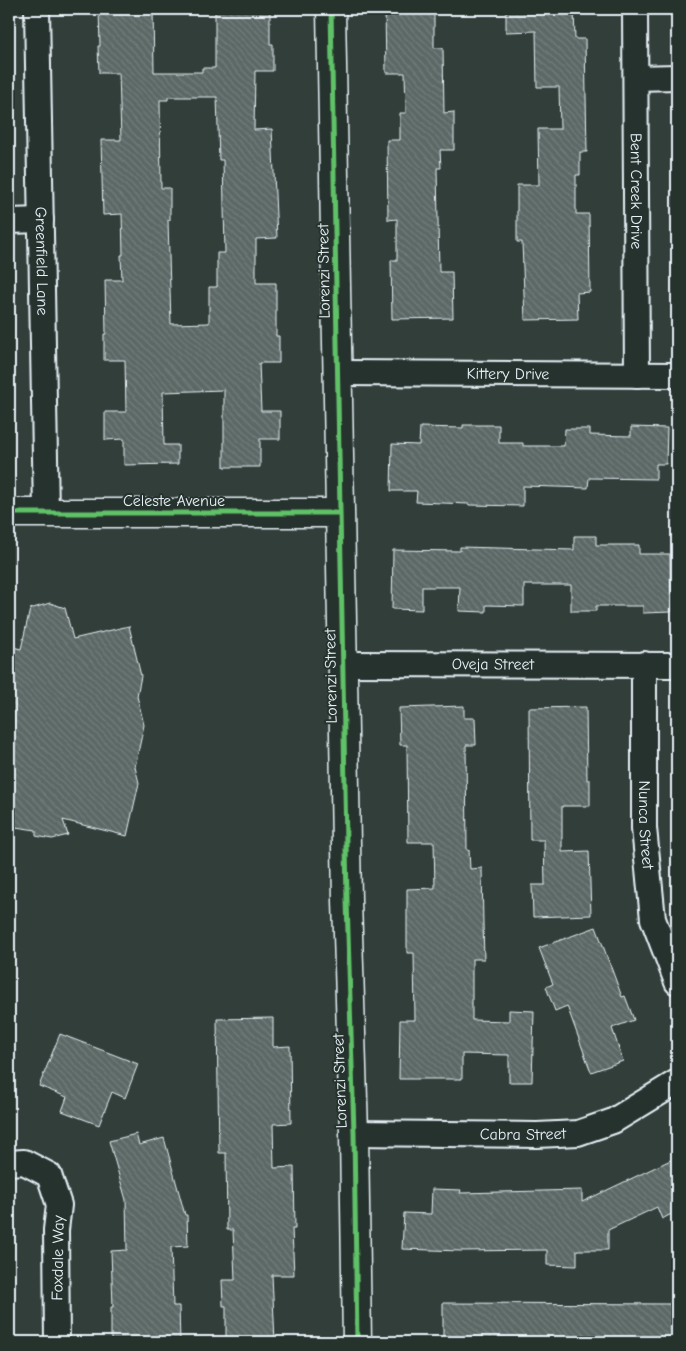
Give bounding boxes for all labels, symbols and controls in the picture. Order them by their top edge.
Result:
street label: Bent Creek Drive [627,133,645,249]
street label: Greenfield Lane [32,206,51,316]
street label: Lorenzi Street [314,223,334,319]
street label: Kittery Drive [467,365,549,383]
street label: Celeste Avenue [123,492,225,510]
street label: Lorenzi Street [321,628,341,724]
street label: Oveja Street [452,655,535,674]
street label: Nunca Street [635,780,657,871]
street label: Lorenzi Street [329,1033,351,1129]
street label: Cabra Street [480,1125,567,1144]
street label: Foxdale Way [48,1214,68,1301]

